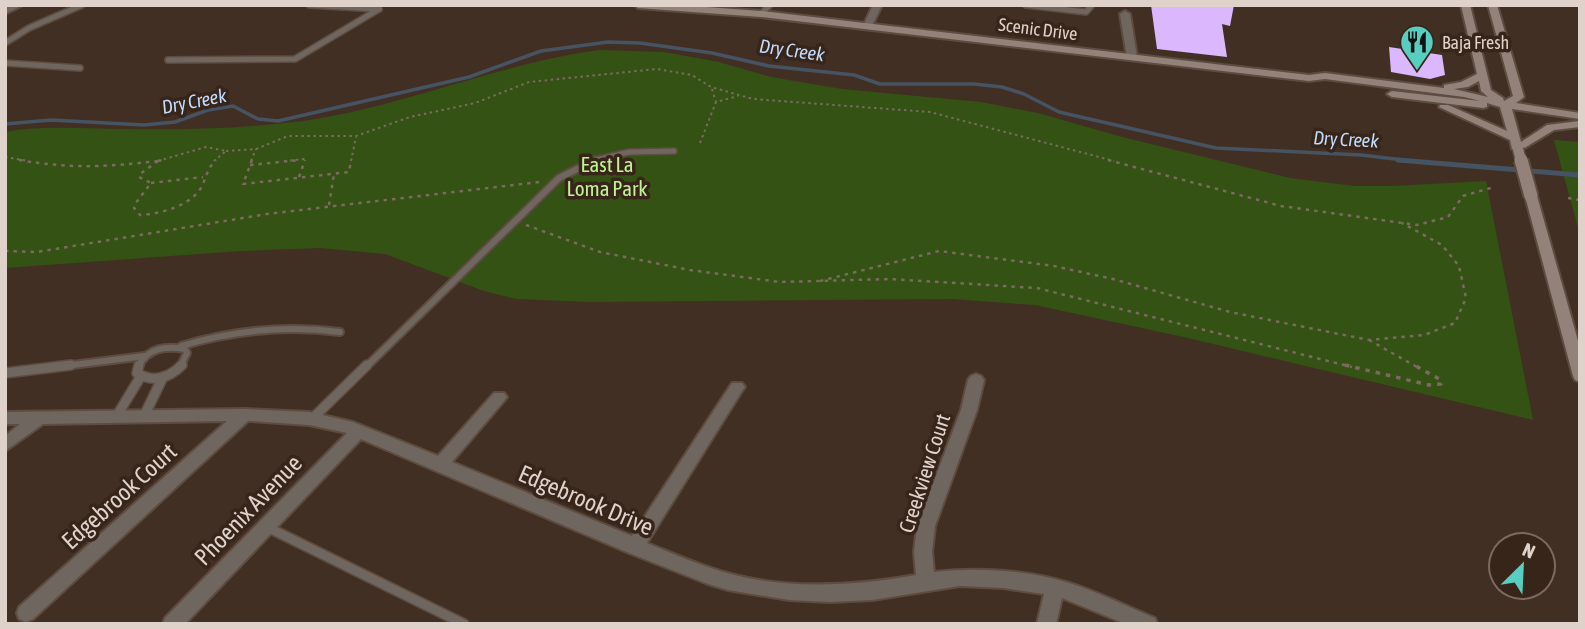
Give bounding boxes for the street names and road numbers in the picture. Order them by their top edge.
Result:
street label: Scenic Drive [997,14,1079,44]
street label: Creekview Court [893,411,955,535]
street label: Edgebrook Court [56,438,182,554]
street label: Phoenix Avenue [189,449,307,571]
street label: Edgebrook Drive [515,459,657,541]

